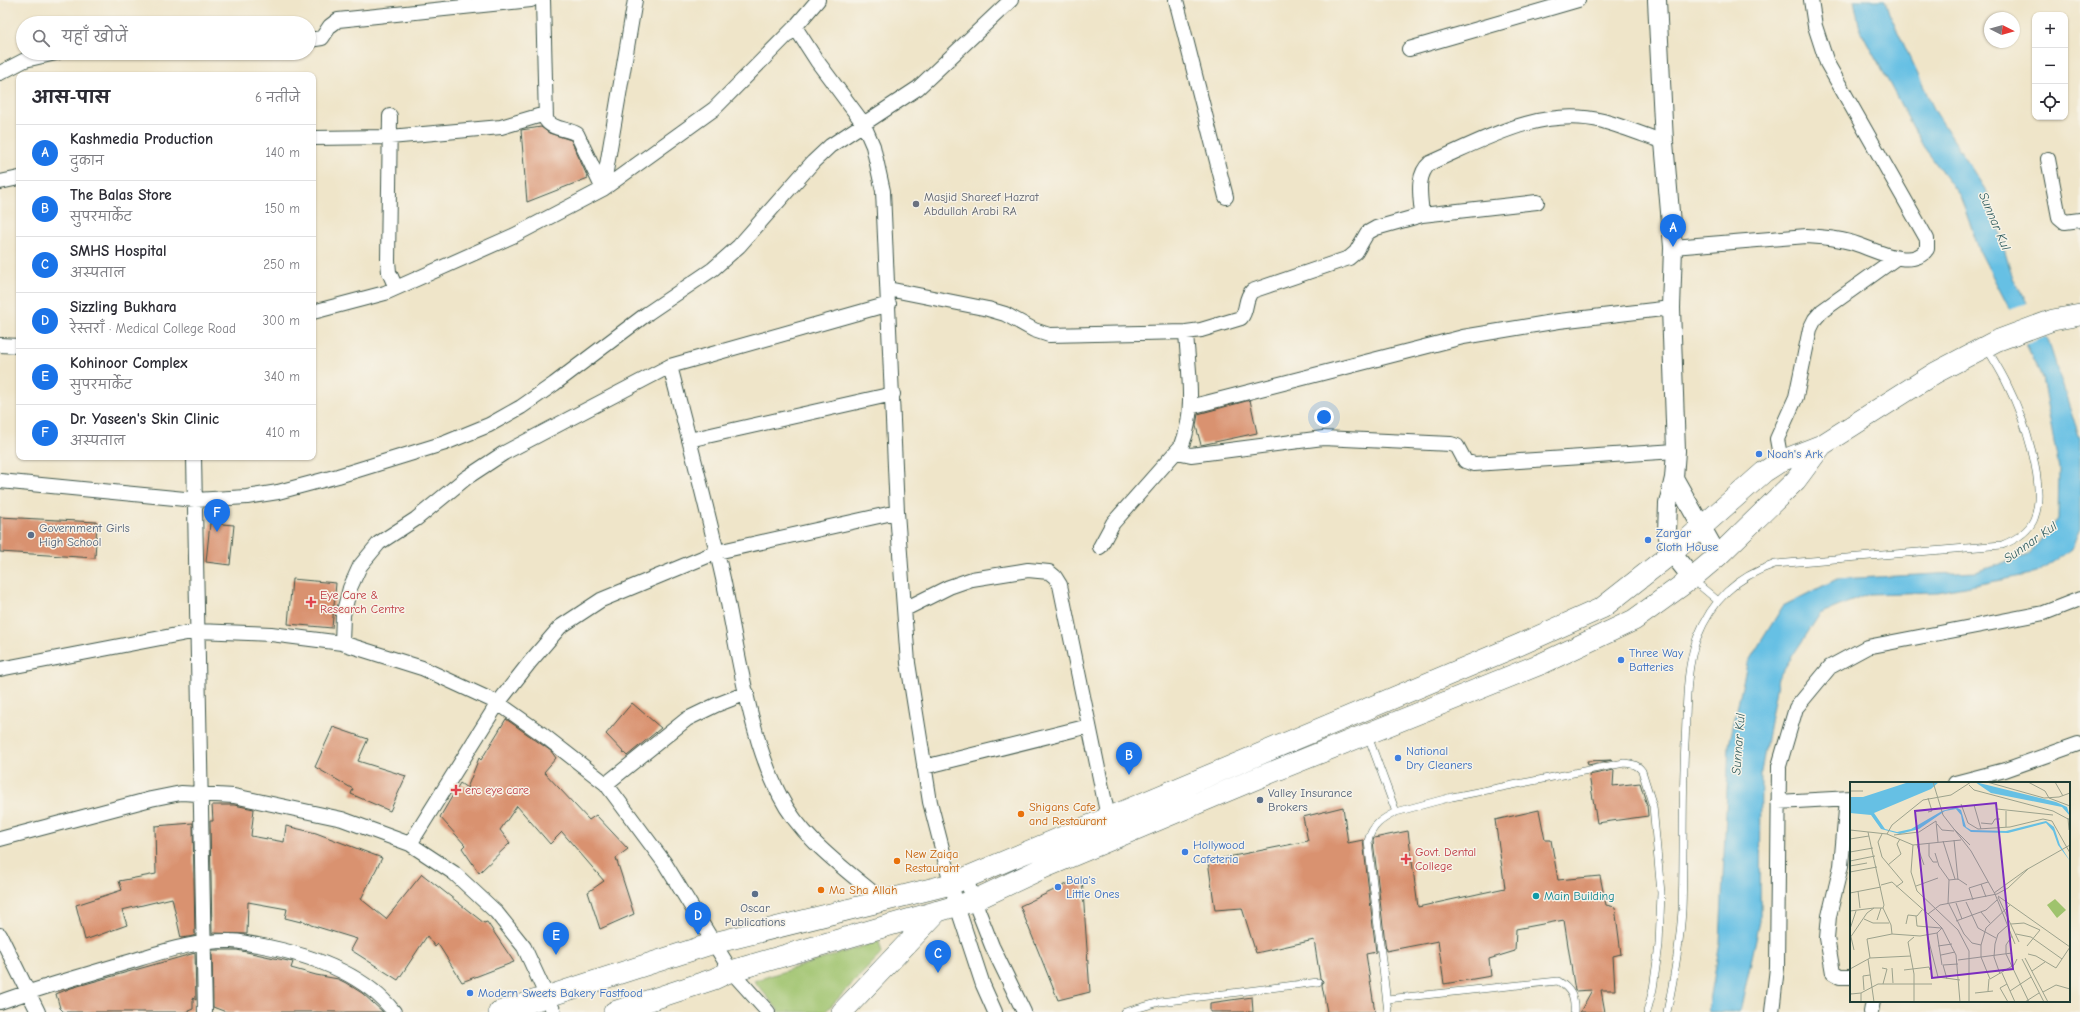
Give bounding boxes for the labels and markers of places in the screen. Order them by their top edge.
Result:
place label: Masjid Shareef Hazrat Abdullah Arabi RA [924,190,1039,218]
marker: Masjid Shareef Hazrat Abdullah Arabi RA [911,199,921,209]
pin: A [1660,214,1686,247]
place label: Noah's Ark [1767,447,1823,461]
marker: Noah's Ark [1754,449,1764,459]
pin: F [204,499,230,532]
place label: Government Girls High School [39,521,130,549]
place label: Zargar Cloth House [1656,526,1718,554]
marker: Government Girls High School [26,530,36,540]
marker: Zargar Cloth House [1643,535,1653,545]
place label: Eye Care & Research Centre [320,588,405,616]
marker: Eye Care & Research Centre [305,596,317,608]
place label: Three Way Batteries [1629,646,1684,674]
marker: Three Way Batteries [1616,655,1626,665]
pin: B [1116,742,1142,775]
place label: National Dry Cleaners [1406,744,1472,772]
marker: National Dry Cleaners [1393,753,1403,763]
place label: erc eye care [465,783,529,797]
marker: erc eye care [450,784,462,796]
place label: Valley Insurance Brokers [1268,786,1352,814]
marker: Valley Insurance Brokers [1255,795,1265,805]
place label: Shigans Cafe and Restaurant [1029,800,1107,828]
marker: Shigans Cafe and Restaurant [1016,809,1026,819]
place label: Hollywood Cafeteria [1193,838,1245,866]
place label: Govt. Dental College [1415,845,1476,873]
place label: New Zaiqa Restaurant [905,847,960,875]
marker: Hollywood Cafeteria [1180,847,1190,857]
marker: Govt. Dental College [1400,853,1412,865]
marker: New Zaiqa Restaurant [892,856,902,866]
place label: Bala's Little Ones [1066,873,1120,901]
marker: Bala's Little Ones [1053,882,1063,892]
place label: Ma Sha Allah [829,883,897,897]
marker: Ma Sha Allah [816,885,826,895]
marker: Oscar Publications [750,889,760,899]
place label: Main Building [1544,889,1615,903]
marker: Main Building [1531,891,1541,901]
place label: Oscar Publications [725,901,785,929]
pin: D [685,902,711,935]
pin: E [543,922,569,955]
pin: C [925,940,951,973]
place label: Modern Sweets Bakery Fastfood [478,986,643,1000]
marker: Modern Sweets Bakery Fastfood [465,988,475,998]

